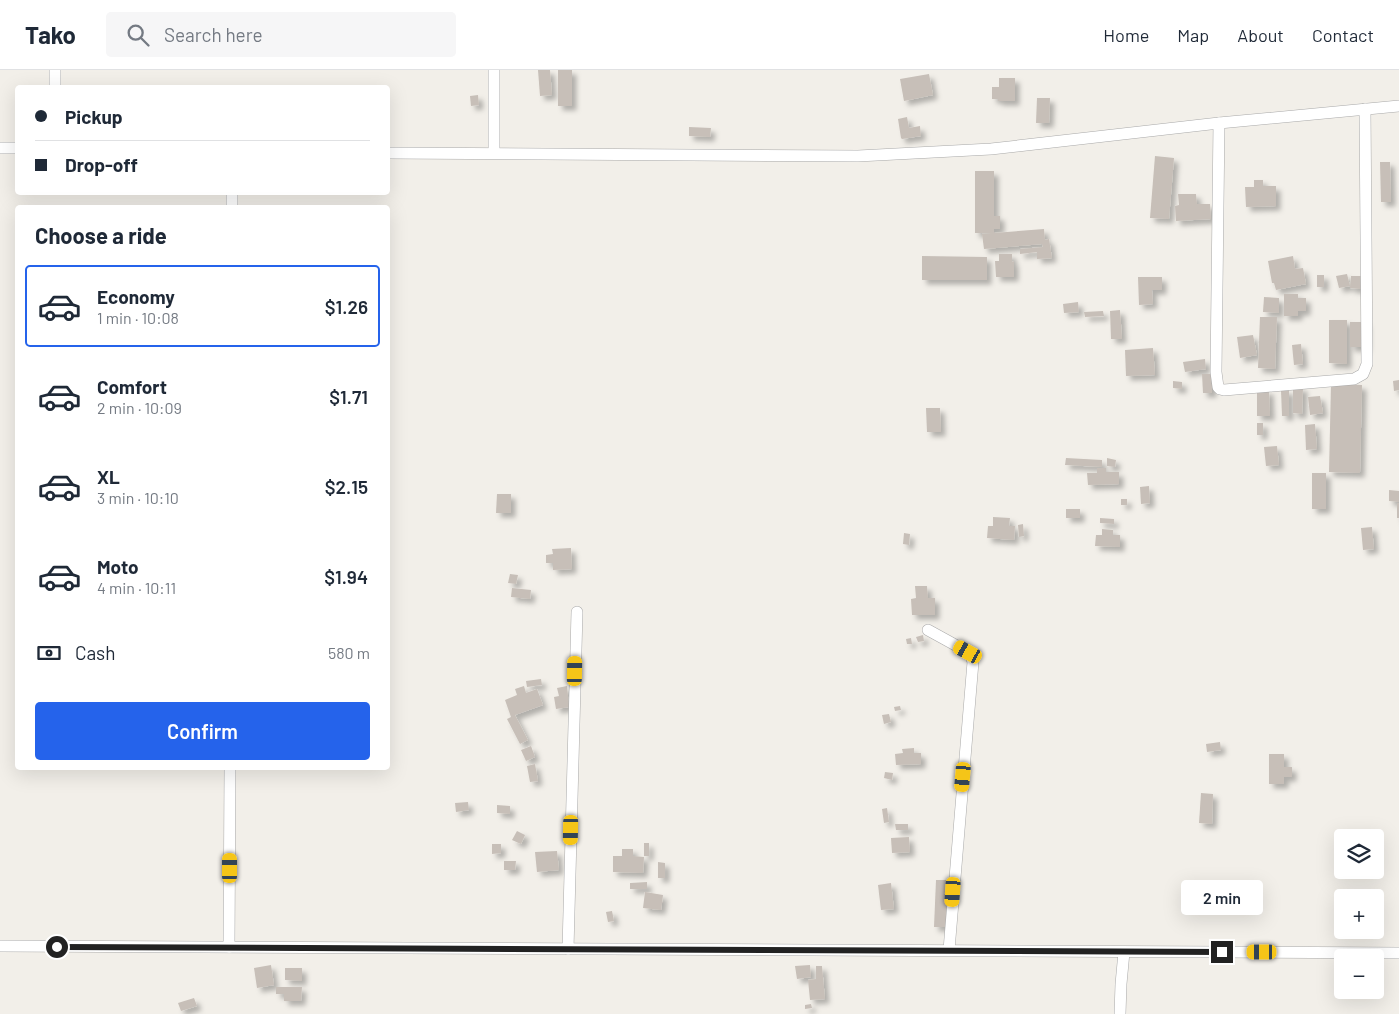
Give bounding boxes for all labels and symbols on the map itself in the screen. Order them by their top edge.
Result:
car [951,638,984,666]
car [567,656,582,686]
car [954,761,971,793]
car [563,815,578,845]
car [222,853,237,883]
car [944,877,961,907]
callout: 2 min [1181,880,1263,914]
route start [46,936,68,958]
route end [1211,941,1233,963]
car [1247,945,1277,960]

